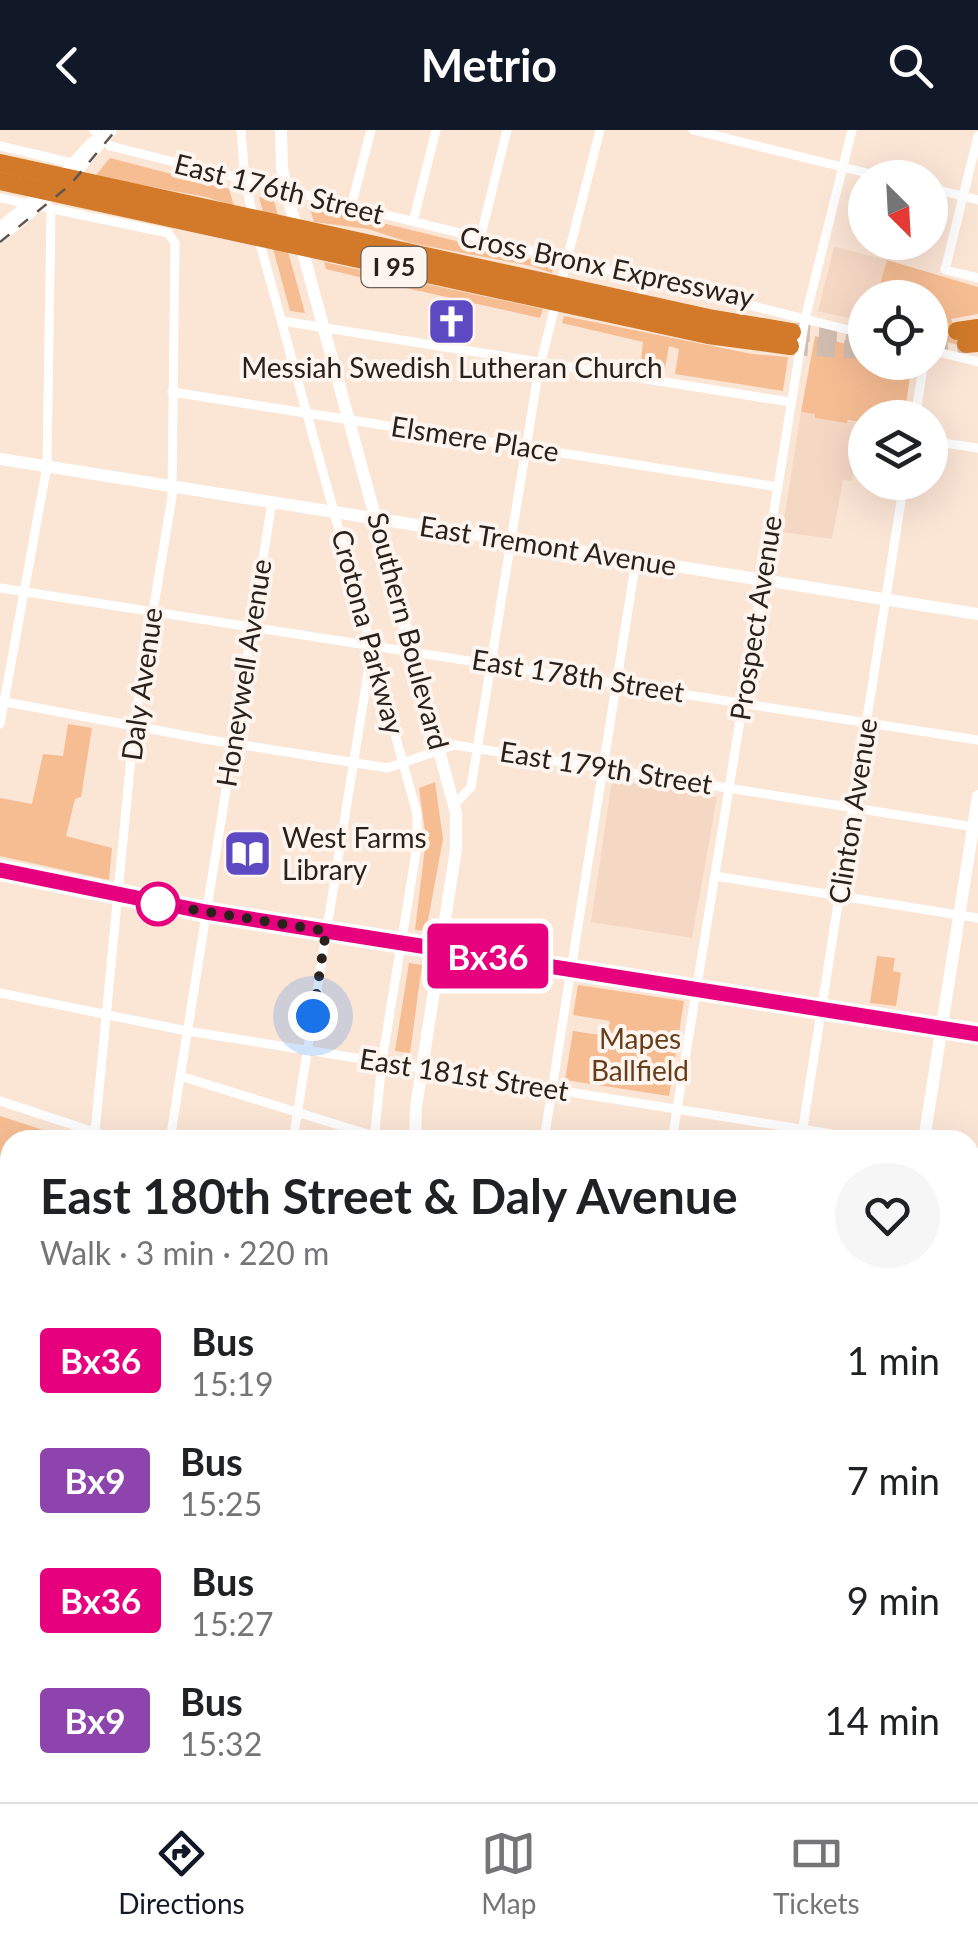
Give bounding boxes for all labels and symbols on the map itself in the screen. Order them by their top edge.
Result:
street label: East 176th Street [171,146,387,230]
north arrow [848,160,948,260]
street label: Cross Bronx Expressway [457,218,758,314]
road number: I 95 [362,247,426,287]
church icon: Messiah Swedish Lutheran Church [426,295,478,347]
place label: Messiah Swedish Lutheran Church [241,350,663,384]
street label: Elsmere Place [389,408,561,468]
street label: East Tremont Avenue [417,508,679,582]
street label: Southern Boulevard [361,509,457,753]
street label: Prospect Avenue [722,513,788,723]
street label: Crotona Parkway [325,525,413,739]
street label: Honeywell Avenue [208,557,278,789]
street label: Daly Avenue [113,605,169,763]
street label: East 178th Street [470,641,687,709]
street label: Clinton Avenue [821,715,883,906]
street label: East 179th Street [498,733,715,801]
place label: West Farms Library [282,820,427,886]
library icon: West Farms Library [221,828,273,880]
unlabelled marker [137,883,179,925]
line badge: Bx36 [418,924,558,988]
your location [288,991,338,1041]
park label: Mapes Ballfield [591,1021,689,1087]
street label: East 181st Street [357,1041,571,1107]

